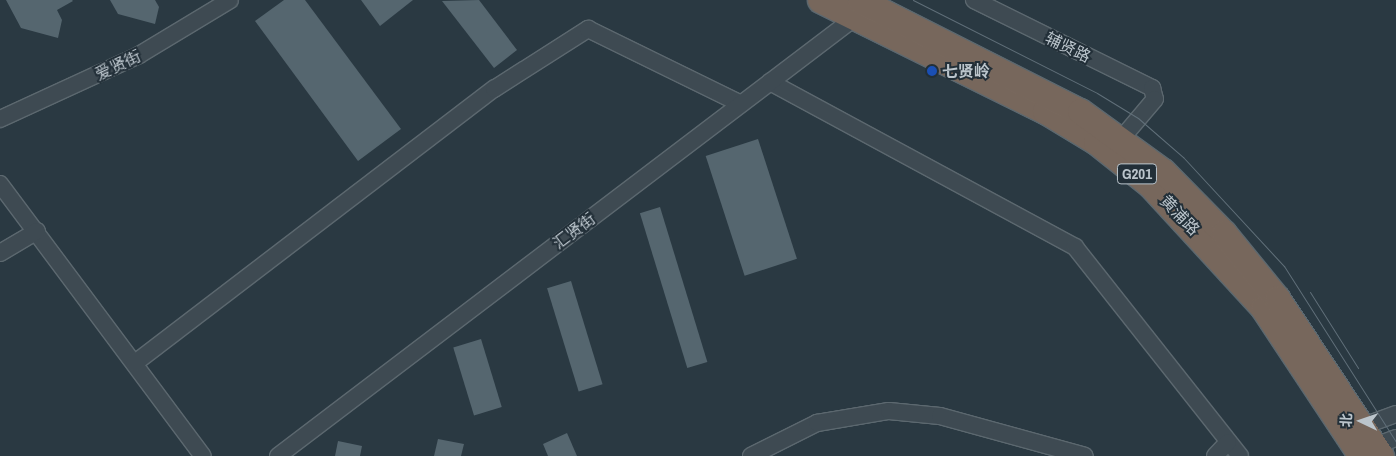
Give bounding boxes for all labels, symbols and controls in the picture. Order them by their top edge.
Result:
street label: 辅贤路 [1042,28,1094,66]
street label: 爱贤街 [92,46,144,84]
place label: 七贤岭 [942,61,990,81]
marker: 七贤岭 [926,65,938,77]
road number: G201 [1116,162,1158,186]
street label: 黄浦路 [1156,191,1204,239]
street label: 汇贤街 [549,209,599,253]
north arrow [1336,396,1386,446]
text: 北 [1337,413,1355,428]

